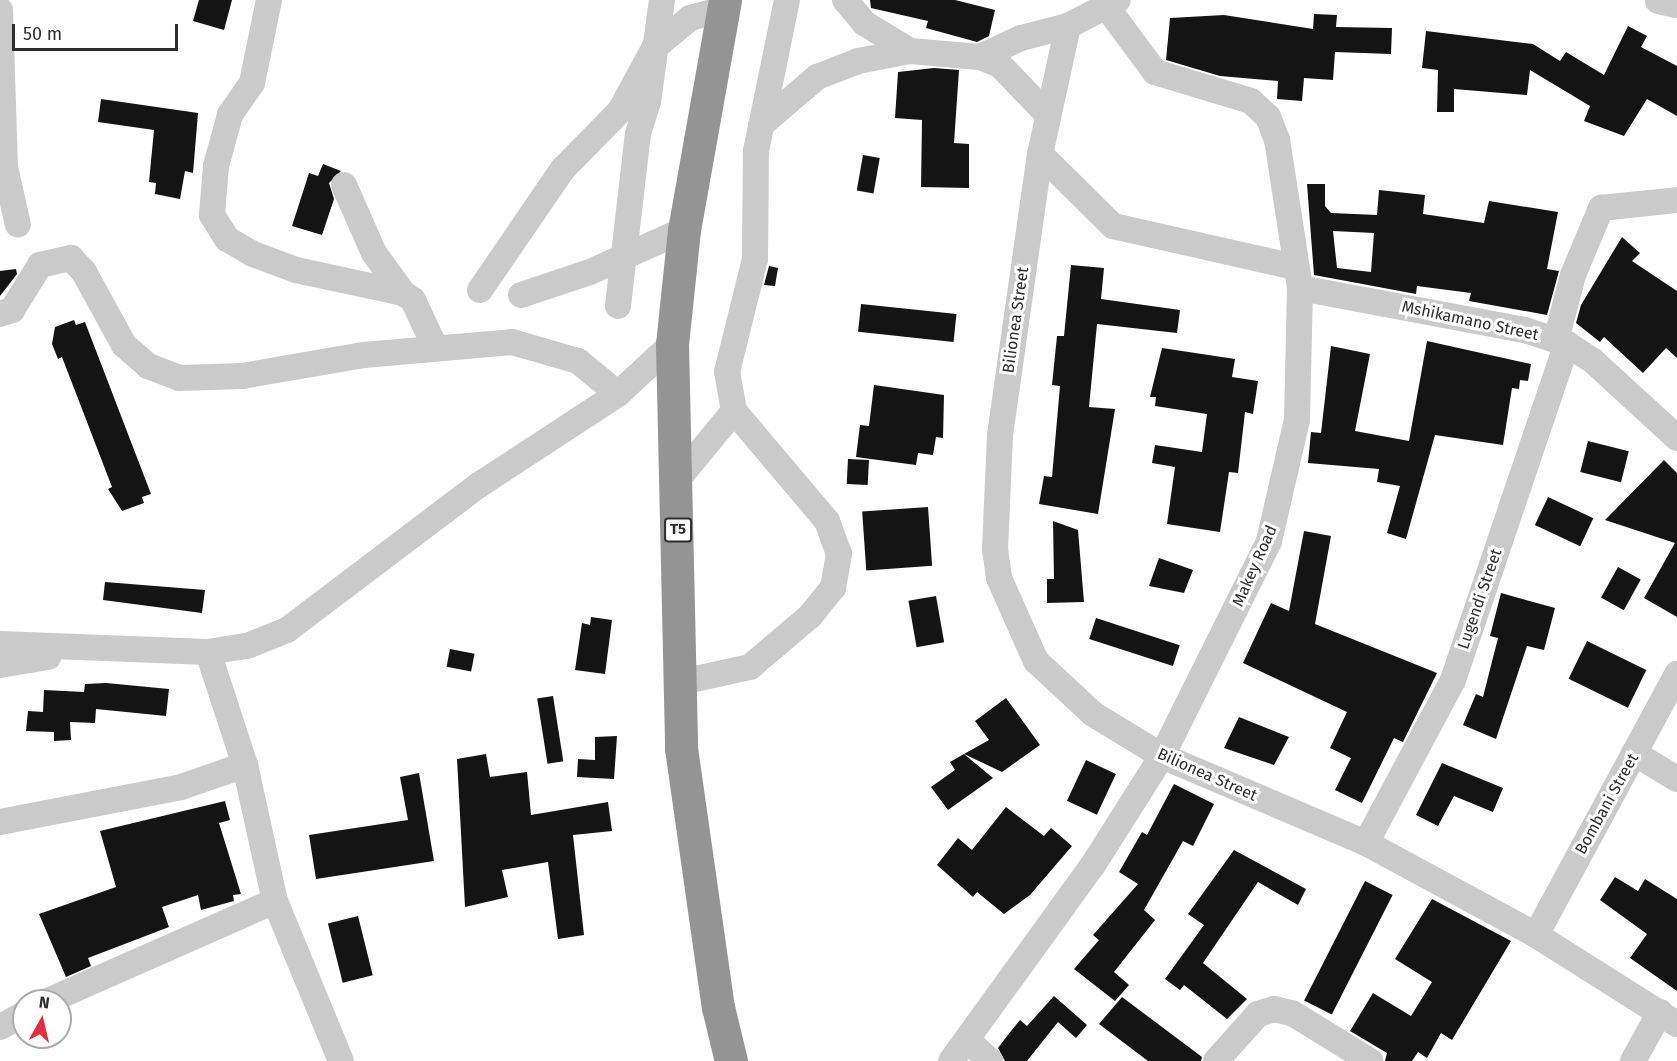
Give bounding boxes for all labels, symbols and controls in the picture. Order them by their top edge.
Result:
scale bar [15,12,182,50]
text: 50 m [23,23,62,45]
street label: Bilionea Street [999,266,1033,374]
street label: Mshikamano Street [1400,297,1540,345]
road number: T5 [663,518,693,542]
street label: Makey Road [1229,522,1281,610]
street label: Lugendi Street [1454,546,1506,652]
street label: Bilionea Street [1154,744,1260,806]
street label: Bombani Street [1571,750,1643,858]
north arrow [12,989,72,1049]
text: N [38,993,51,1013]

